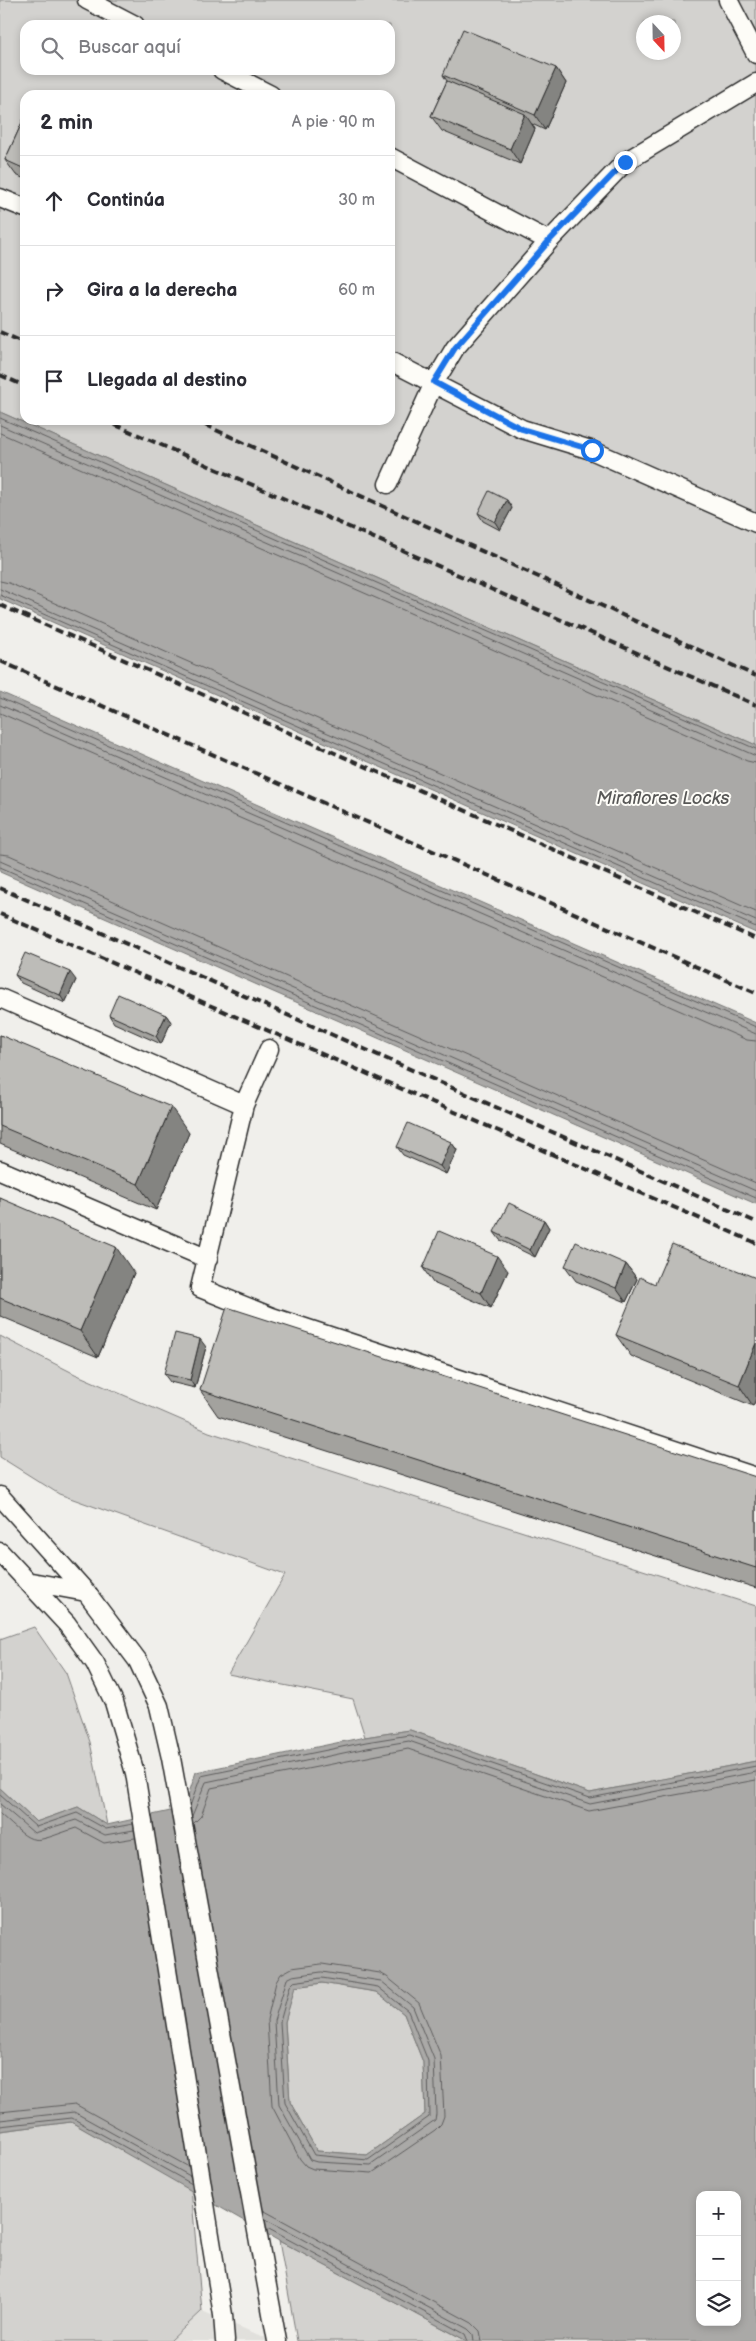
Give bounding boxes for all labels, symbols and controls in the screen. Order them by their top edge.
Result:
north arrow [636,15,681,60]
search box [20,20,395,75]
icon: search [38,34,66,62]
text: Buscar aquí [78,36,181,59]
text: 2 min [40,110,93,135]
text: A pie · 90 m [292,113,375,132]
route end [614,151,637,174]
icon: ahead [40,187,68,215]
text: Continúa [87,189,165,212]
text: 30 m [338,191,375,210]
icon: right [40,277,68,305]
text: Gira a la derecha [87,279,237,302]
text: 60 m [338,281,375,300]
icon: arrive [40,367,68,395]
text: Llegada al destino [87,369,247,392]
route start [581,439,604,462]
water label: Miraflores Locks [596,788,730,809]
map controls [696,2191,741,2326]
button: + [696,2191,741,2236]
button: − [696,2236,741,2281]
button: layers [696,2281,741,2326]

